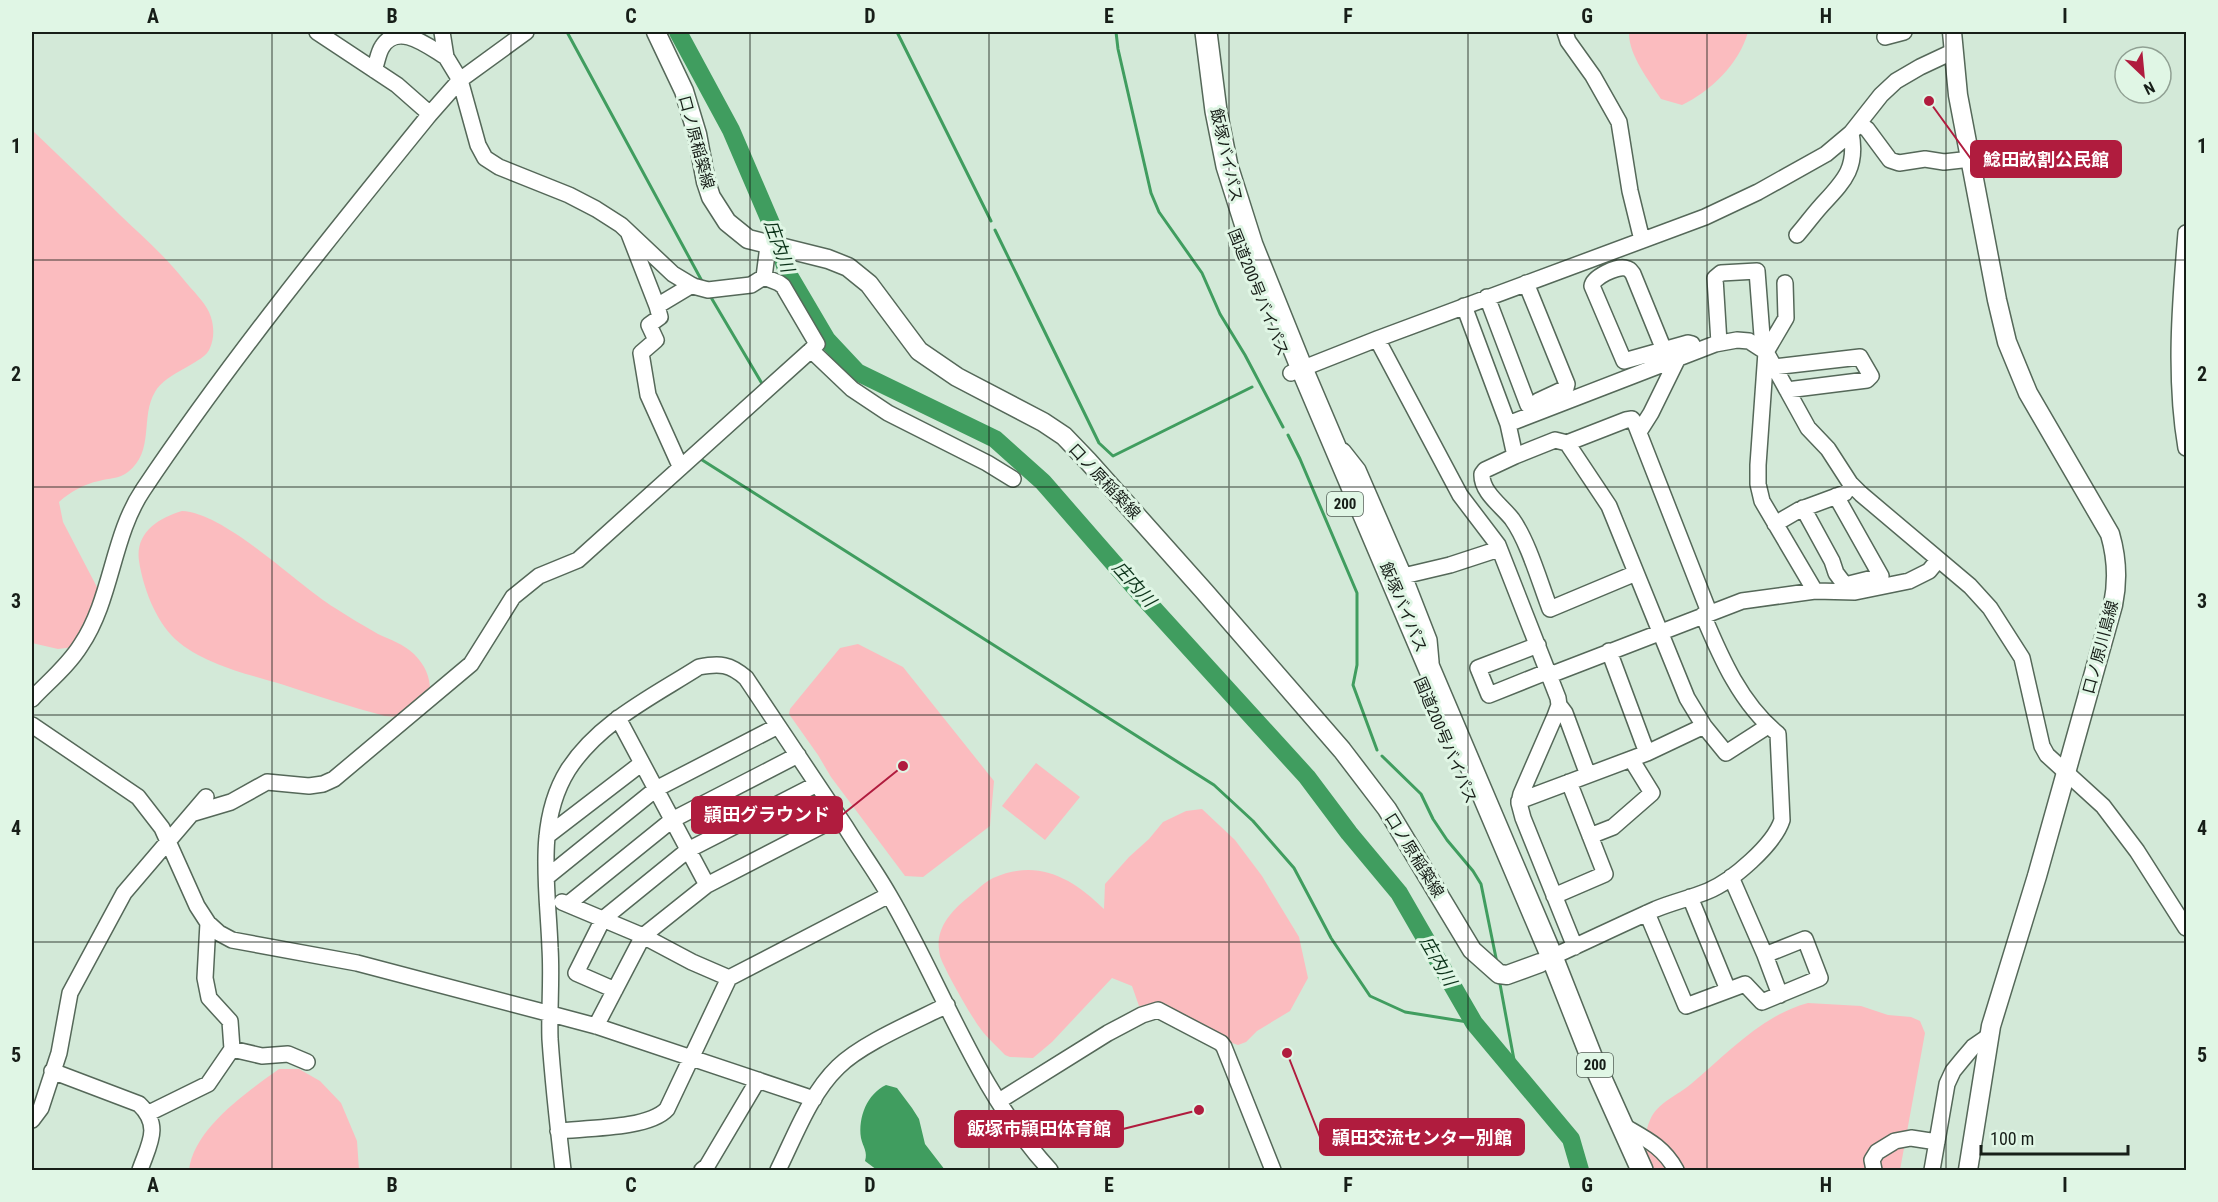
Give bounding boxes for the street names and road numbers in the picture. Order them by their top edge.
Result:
street label: 口ノ原稲築線 [675,93,718,191]
street label: 飯塚バイパス [1206,106,1247,204]
street label: 国道200号バイパス [1224,226,1293,359]
street label: 口ノ原稲築線 [1065,440,1144,523]
road number: 200 [1327,492,1363,516]
street label: 飯塚バイパス [1376,559,1431,655]
street label: 口ノ原川島線 [2079,598,2122,696]
street label: 国道200号バイパス [1410,674,1481,806]
street label: 口ノ原稲築線 [1381,810,1448,901]
road number: 200 [1577,1053,1613,1077]

